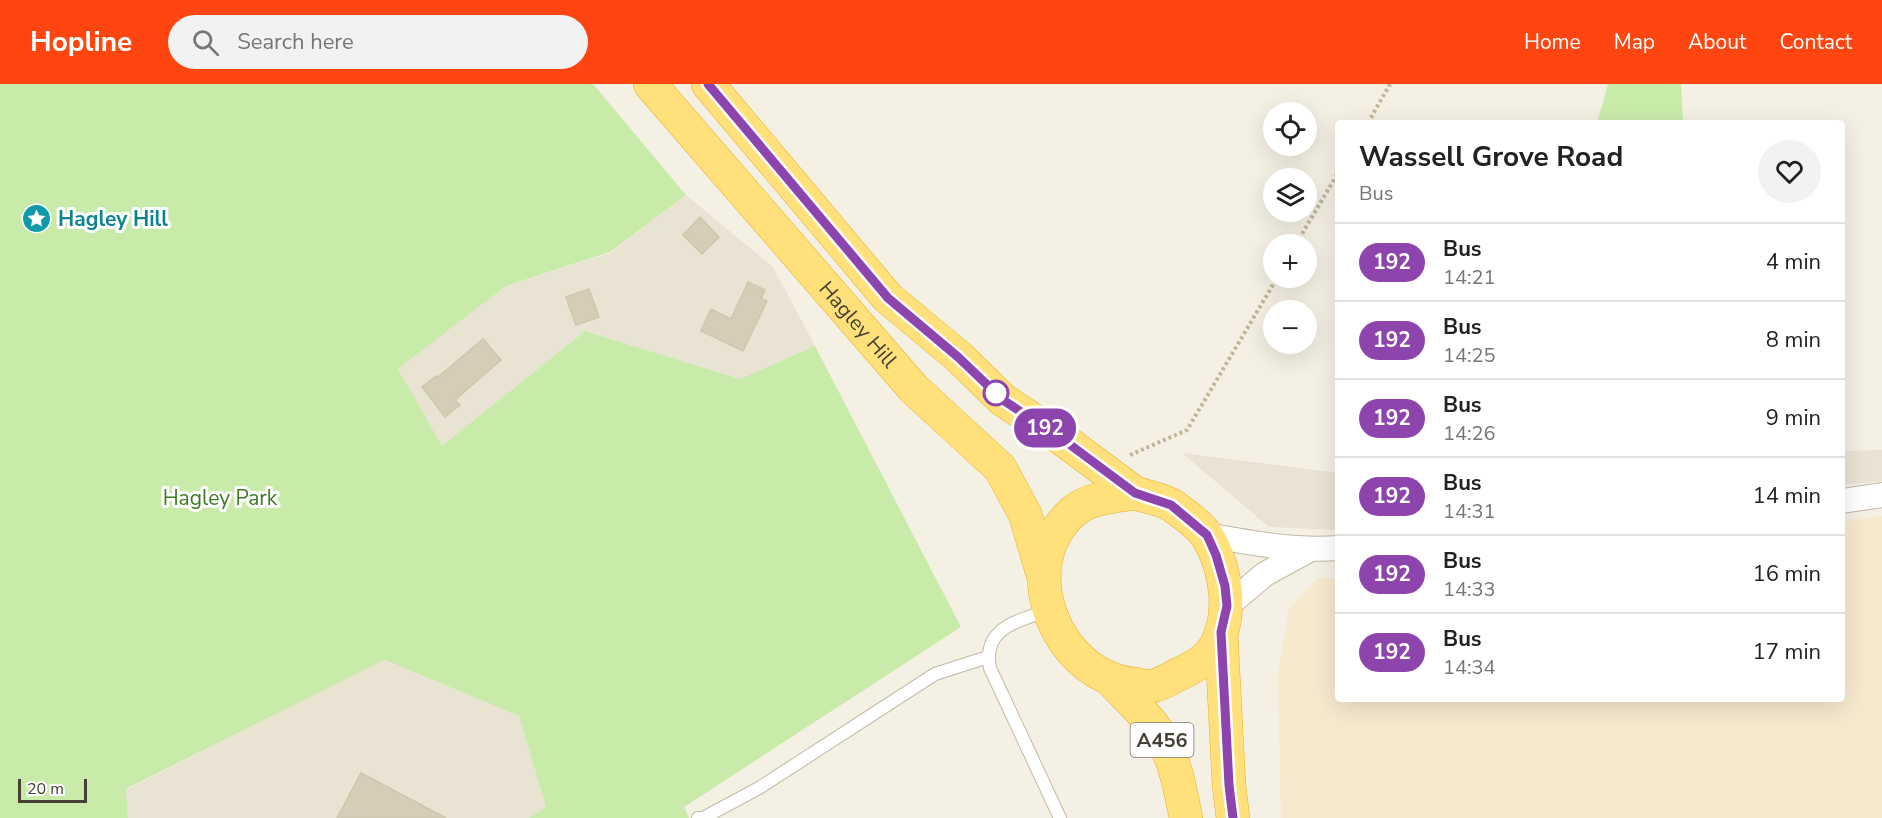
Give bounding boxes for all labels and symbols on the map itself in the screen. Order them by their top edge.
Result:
place icon: Hagley Hill [21,203,53,235]
place label: Hagley Hill [58,205,168,233]
street label: Hagley Hill [813,275,904,374]
unlabelled marker [983,380,1009,406]
line badge: 192 [1010,408,1080,448]
park label: Hagley Park [163,484,278,512]
road number: A456 [1130,723,1194,757]
scale bar [18,776,87,804]

